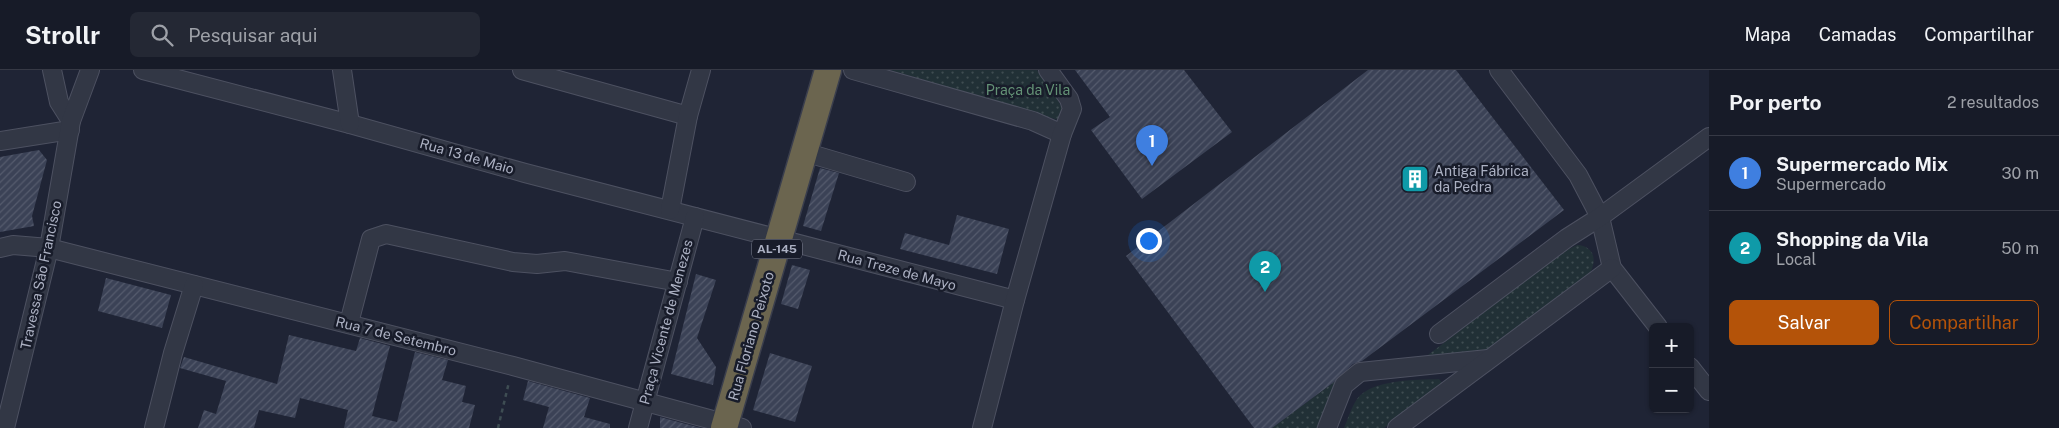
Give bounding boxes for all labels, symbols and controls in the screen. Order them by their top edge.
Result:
search box [130,12,480,57]
text: Strollr [25,21,100,49]
icon: search [148,21,176,49]
text: Pesquisar aqui [188,24,317,46]
text: Mapa [1744,24,1791,45]
text: Camadas [1819,24,1896,45]
text: Compartilhar [1924,24,2034,45]
park label: Praça da Vila [986,82,1070,98]
text: Por perto [1729,90,1822,115]
text: 2 resultados [1947,93,2039,112]
pin: 1 [1136,125,1168,166]
street label: Rua 13 de Maio [418,135,516,177]
text: Supermercado Mix [1776,153,1948,175]
place label: Antiga Fábrica da Pedra [1434,163,1529,195]
building icon: Antiga Fábrica da Pedra [1400,164,1430,194]
text: 1 [1742,164,1748,183]
text: 30 m [2002,164,2039,183]
text: Supermercado [1776,175,1886,194]
street label: Travessa São Francisco [17,199,65,351]
your location [1136,228,1162,254]
text: Shopping da Vila [1776,228,1929,250]
street label: Praça Vicente de Menezes [636,238,696,406]
text: 2 [1740,239,1750,258]
text: 50 m [2001,239,2039,258]
road number: AL-145 [752,240,802,258]
street label: Rua Treze de Mayo [836,246,958,294]
text: Local [1776,250,1816,269]
pin: 2 [1249,251,1281,292]
street label: Rua Floriano Peixoto [725,270,777,402]
button: Salvar [1729,300,1879,345]
button: Compartilhar [1889,300,2039,345]
street label: Rua 7 de Setembro [334,313,458,359]
map controls [1649,323,1694,413]
button: + [1649,323,1694,368]
button: − [1649,368,1694,413]

